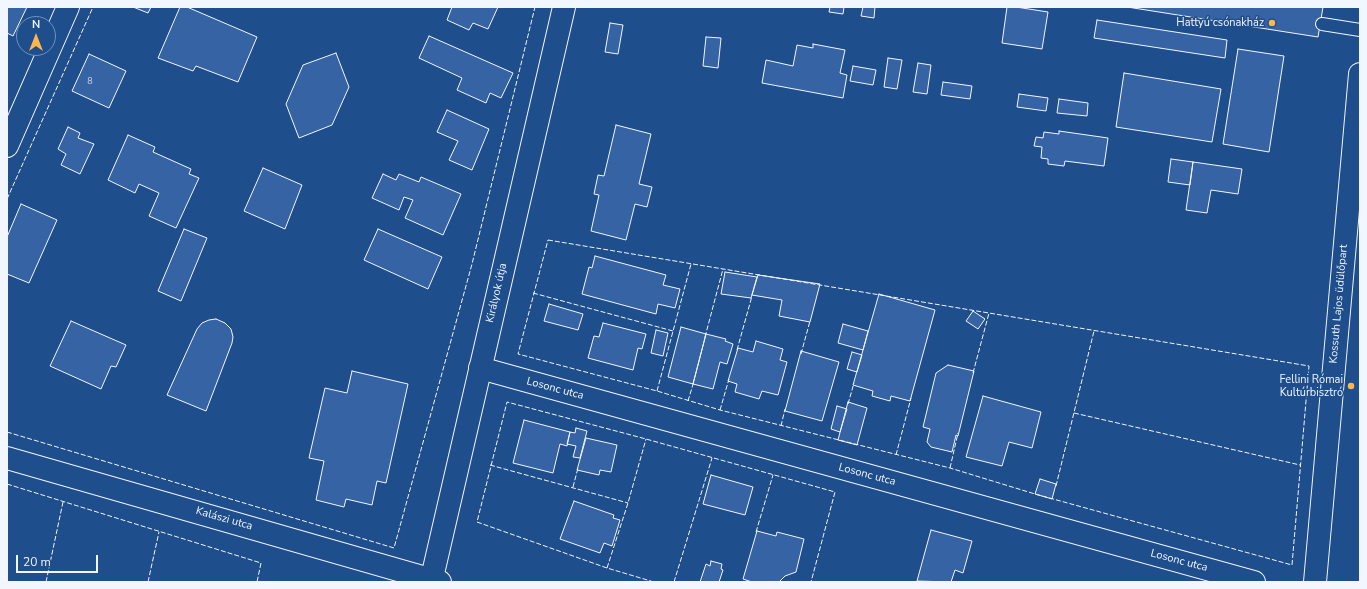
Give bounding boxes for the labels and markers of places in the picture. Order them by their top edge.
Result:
place label: Hattyú csónakház [1176,16,1264,30]
marker: Hattyú csónakház [1267,18,1277,28]
place label: Fellini Római Kultúrbisztró [1279,373,1343,399]
marker: Fellini Római Kultúrbisztró [1346,381,1356,391]

